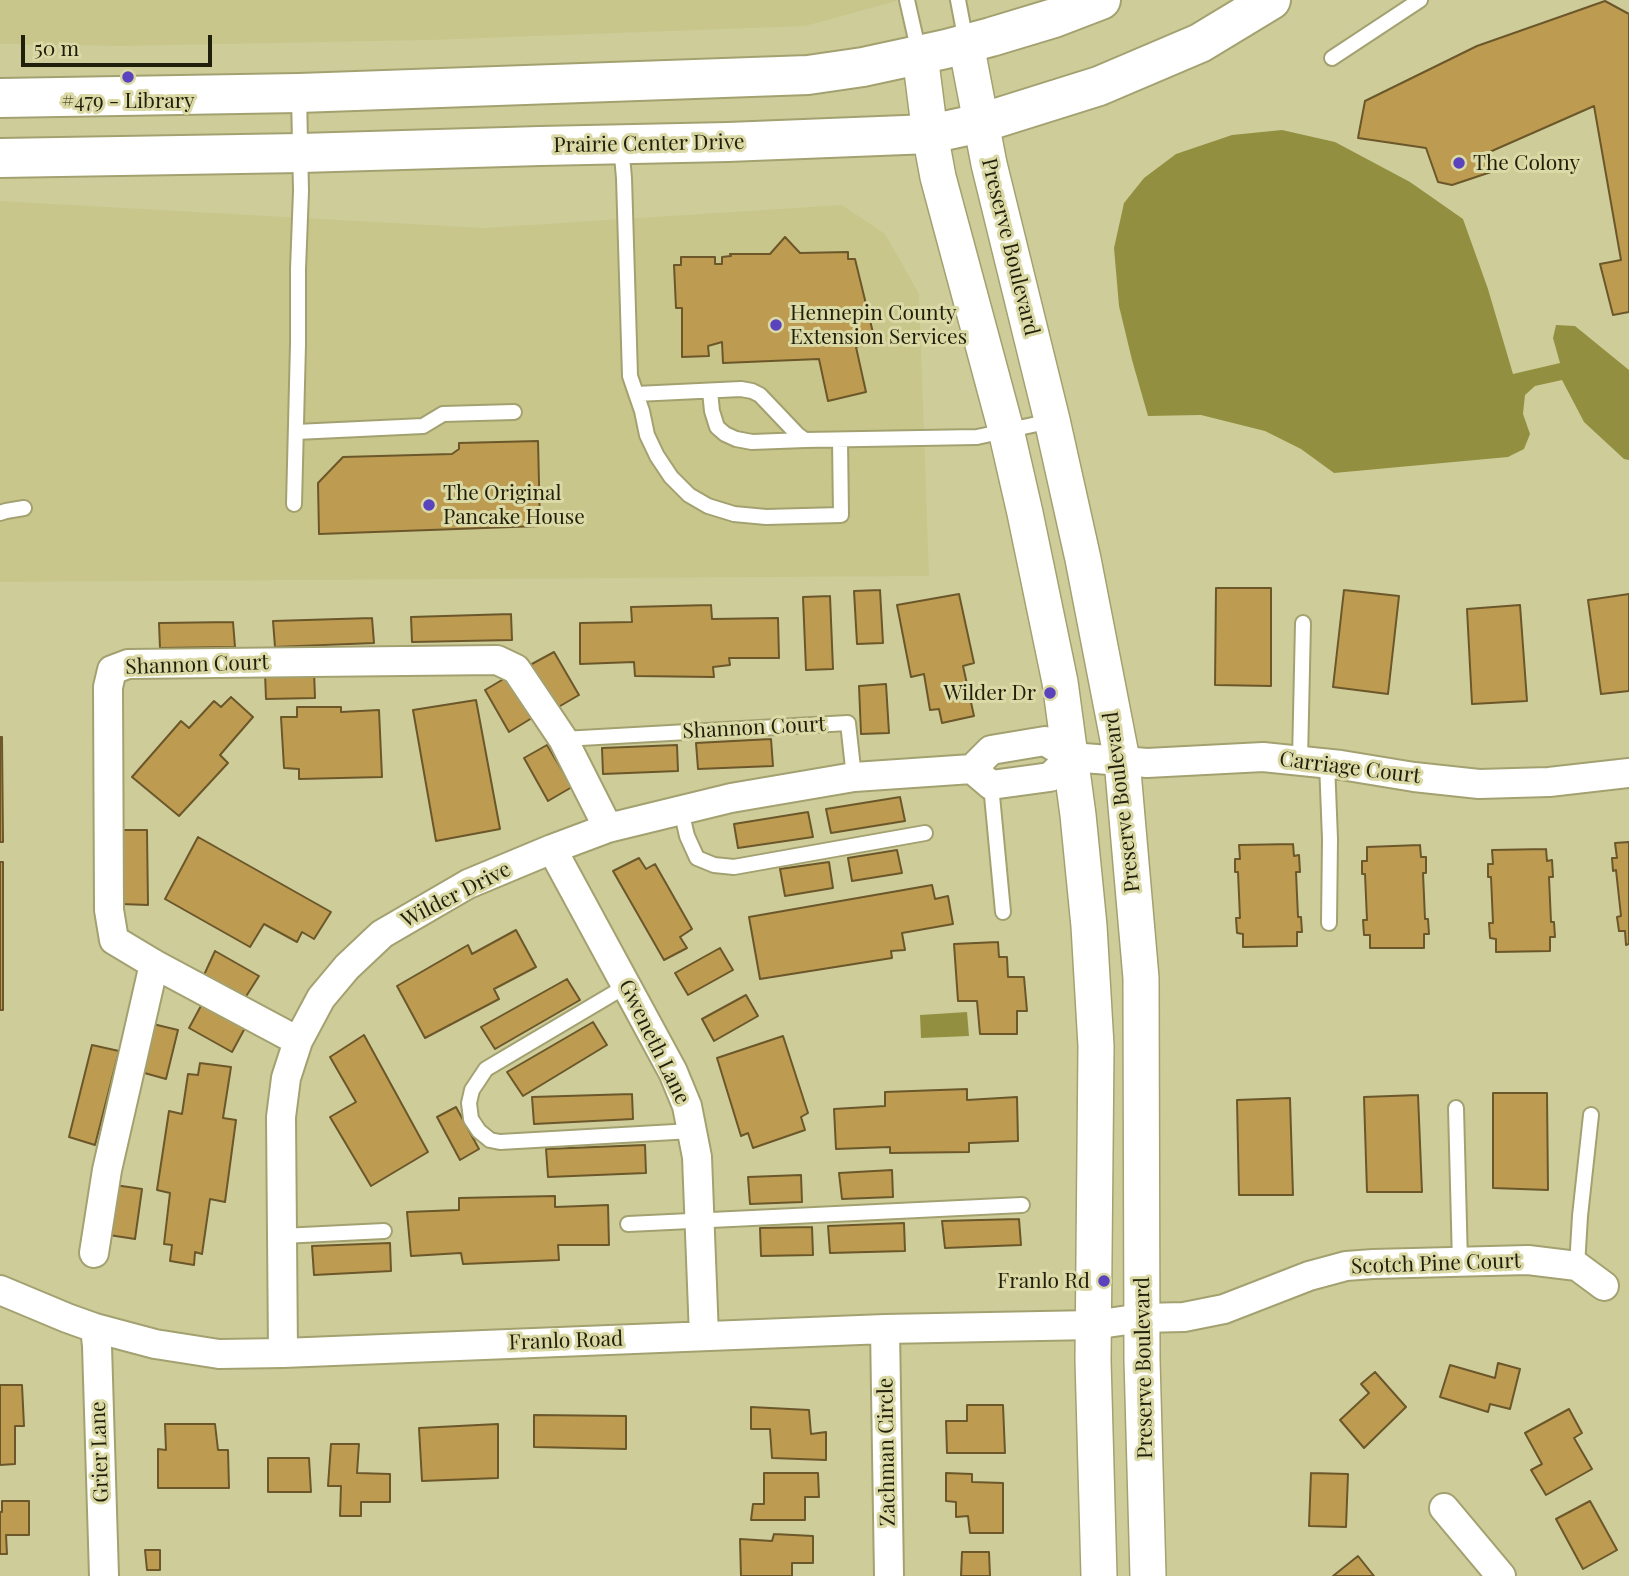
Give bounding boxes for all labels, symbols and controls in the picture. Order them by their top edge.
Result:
scale bar [24,21,215,65]
text: 50 m [34,33,79,61]
marker: #479 - Library [120,69,136,85]
place label: #479 - Library [61,88,195,114]
street label: Prairie Center Drive [553,130,745,158]
place label: The Colony [1473,150,1580,176]
marker: The Colony [1451,155,1467,171]
street label: Preserve Boulevard [976,156,1044,338]
place label: Hennepin County Extension Services [790,300,967,350]
marker: Hennepin County Extension Services [768,317,784,333]
place label: The Original Pancake House [443,480,585,530]
marker: The Original Pancake House [421,497,437,513]
street label: Shannon Court [125,650,269,680]
place label: Wilder Dr [944,680,1036,706]
marker: Wilder Dr [1042,685,1058,701]
street label: Preserve Boulevard [1098,710,1146,894]
street label: Shannon Court [682,712,826,744]
street label: Carriage Court [1278,747,1422,789]
street label: Wilder Drive [397,857,515,933]
street label: Gweneth Lane [613,976,695,1108]
street label: Scotch Pine Court [1351,1248,1521,1280]
place label: Franlo Rd [997,1268,1090,1294]
marker: Franlo Rd [1096,1273,1112,1289]
street label: Preserve Boulevard [1130,1277,1158,1459]
street label: Franlo Road [508,1326,624,1356]
street label: Zachman Circle [873,1378,901,1526]
street label: Grier Lane [86,1401,114,1503]

